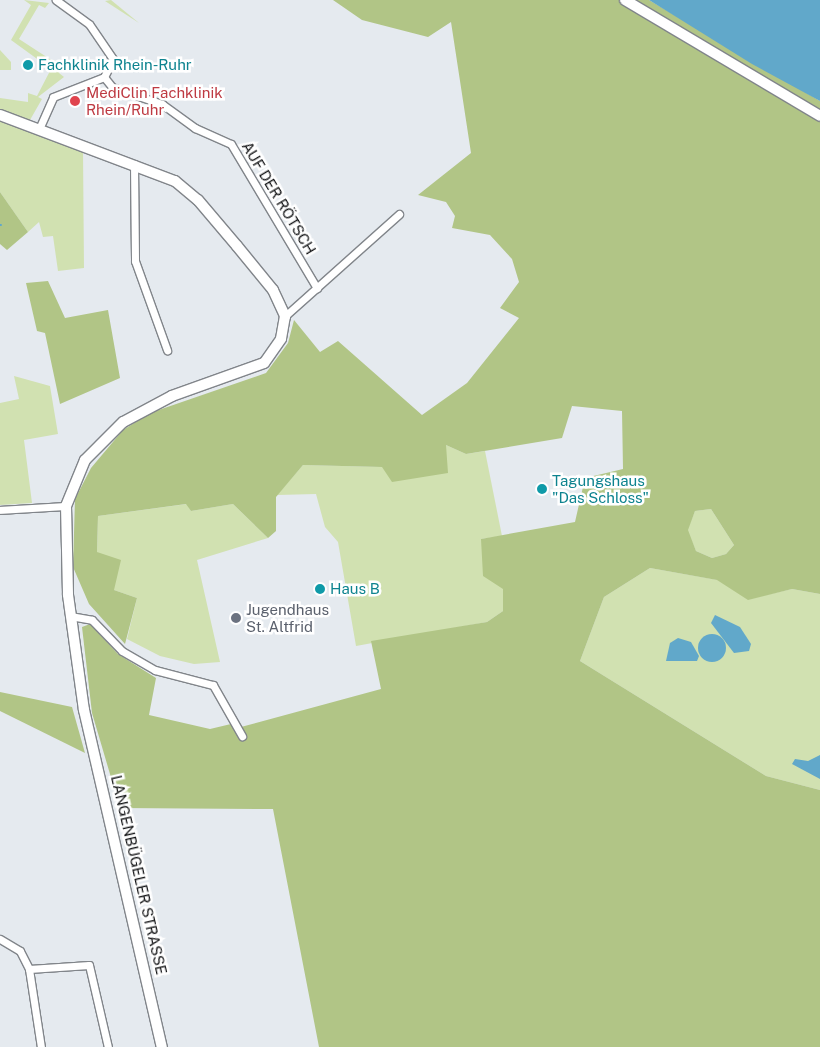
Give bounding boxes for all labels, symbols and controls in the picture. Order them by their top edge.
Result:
place label: Fachklinik Rhein-Ruhr [38,56,192,74]
marker: Fachklinik Rhein-Ruhr [22,59,34,71]
place label: MediClin Fachklinik Rhein/Ruhr [86,83,223,118]
marker: MediClin Fachklinik Rhein/Ruhr [68,94,82,108]
street label: AUF DER RÖTSCH [238,138,320,258]
place label: Tagungshaus "Das Schloss" [552,471,649,506]
marker: Tagungshaus "Das Schloss" [536,483,548,495]
place label: Haus B [330,580,380,598]
marker: Haus B [314,583,326,595]
place label: Jugendhaus St. Altfrid [246,600,329,635]
marker: Jugendhaus St. Altfrid [230,612,242,624]
street label: LANGENBÜGELER STRASSE [107,774,171,976]

